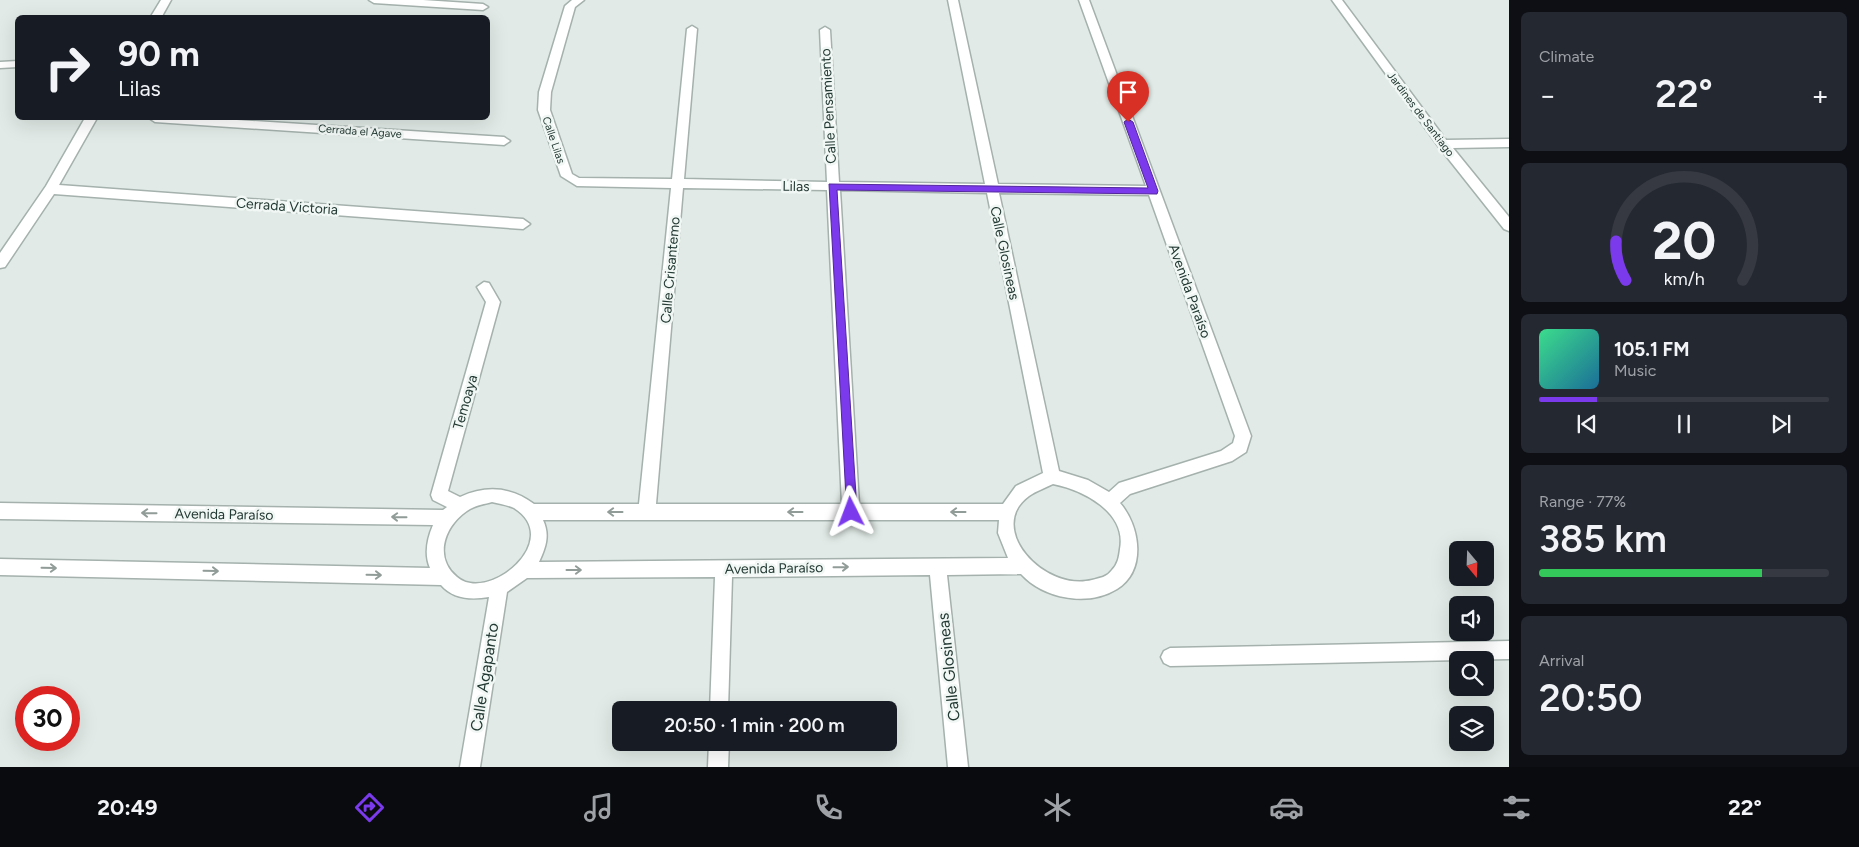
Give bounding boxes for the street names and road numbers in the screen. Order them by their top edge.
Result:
street label: Calle Pensamiento [817,48,840,164]
street label: Jardines de Santiago [1384,69,1457,159]
street label: Calle Lilas [539,115,568,165]
street label: Cerrada el Agave [318,122,402,141]
street label: Lilas [782,178,810,195]
street label: Cerrada Victoria [235,194,339,219]
street label: Calle Glosineas [986,205,1023,301]
street label: Calle Crisantemo [657,216,684,324]
street label: Avenida Paraíso [1165,242,1214,341]
street label: Temoaya [450,373,481,431]
street label: Avenida Paraíso [174,505,274,524]
street label: Avenida Paraíso [724,559,824,578]
street label: Calle Glosineas [933,612,964,722]
street label: Calle Agapanto [467,621,502,733]

